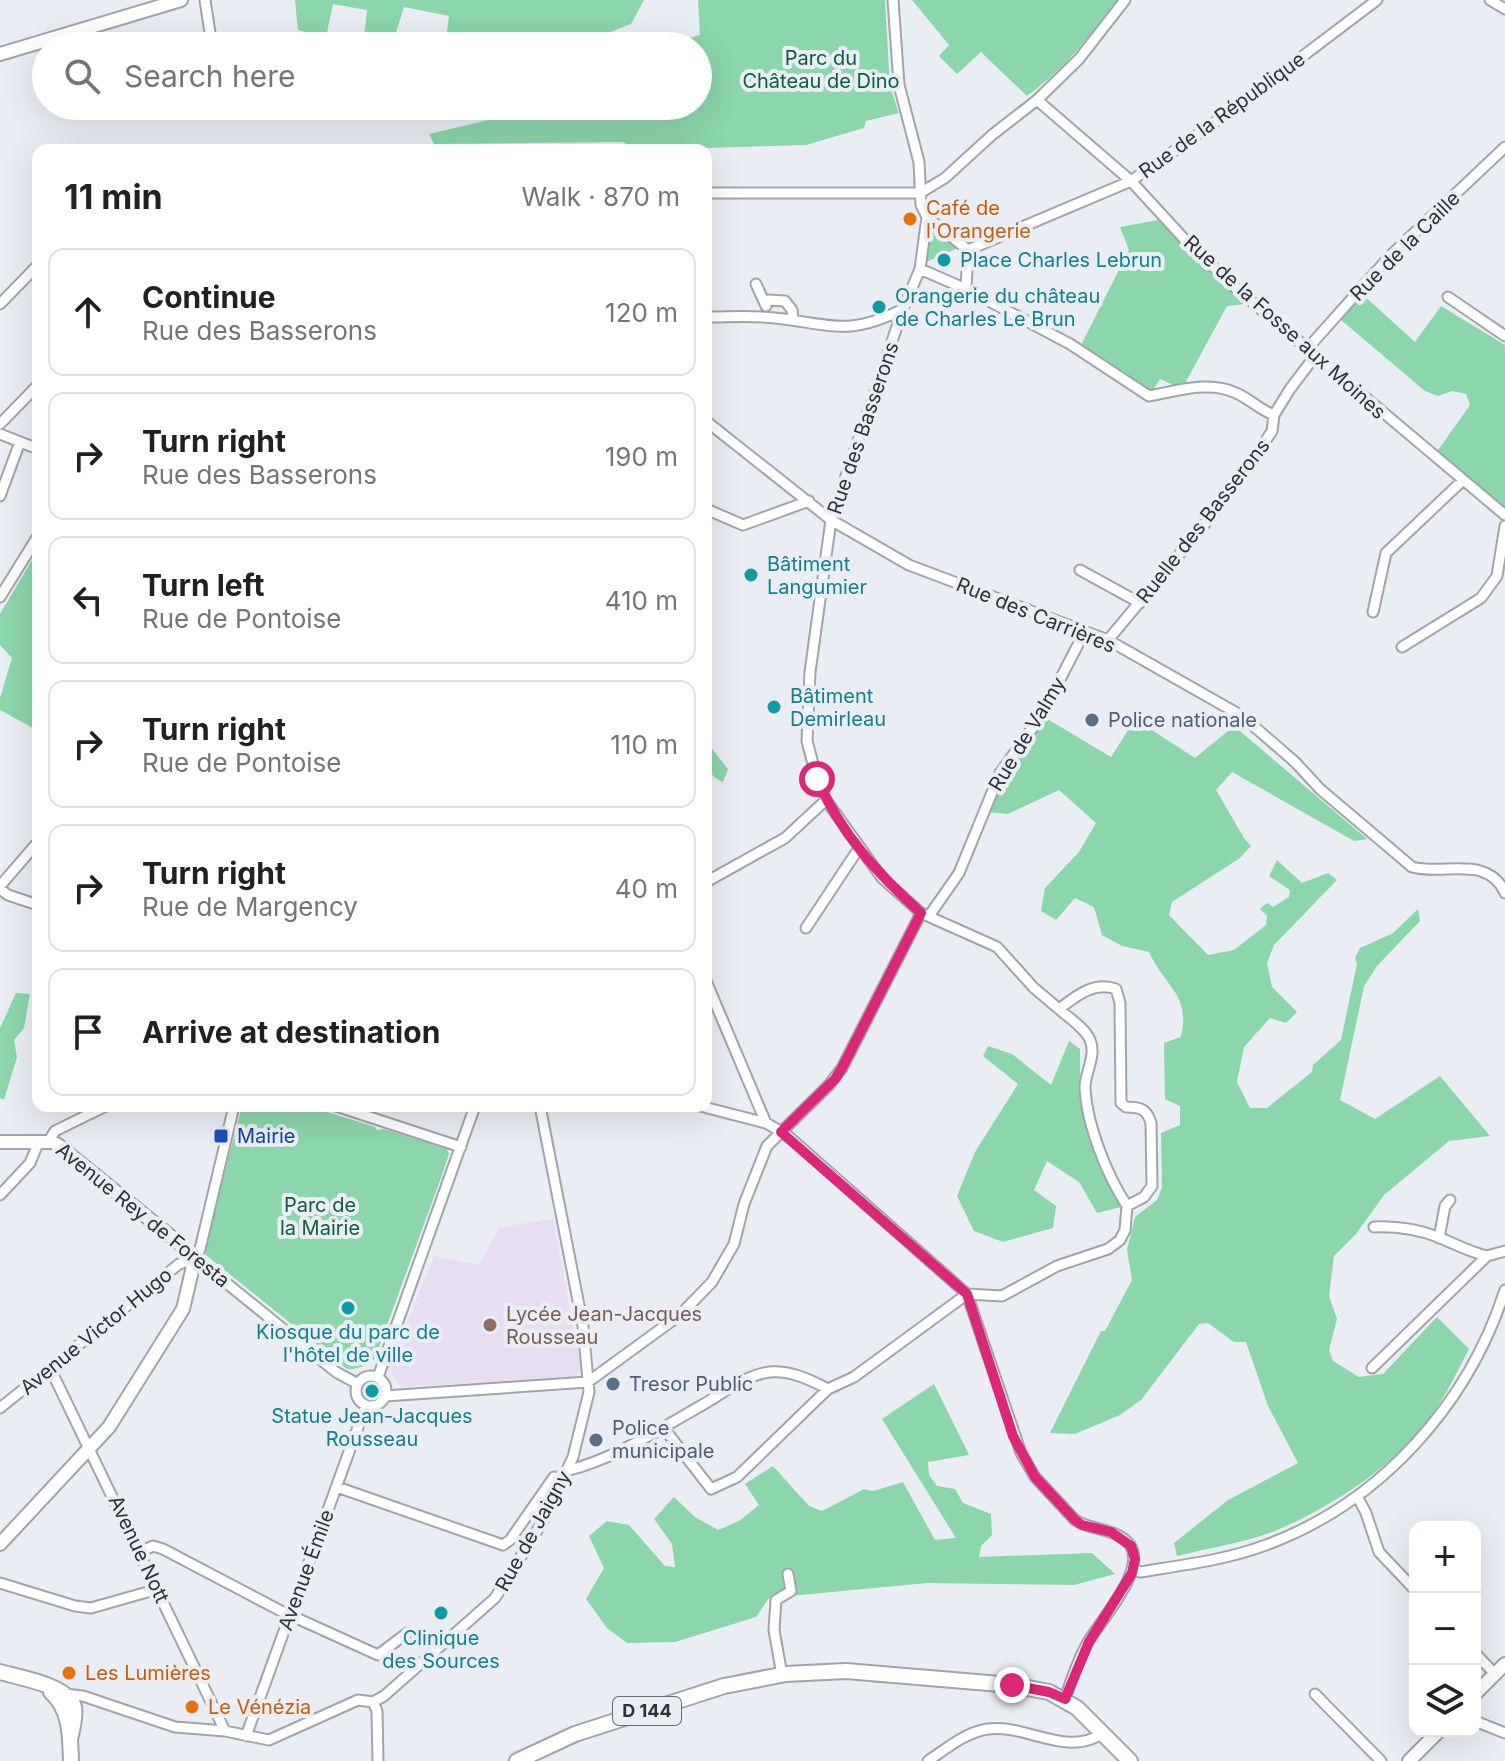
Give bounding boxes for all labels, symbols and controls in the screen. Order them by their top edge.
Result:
search box [32,32,712,120]
park label: Parc du Château de Dino [742,46,900,93]
street label: Rue de la République [1134,47,1310,183]
icon: search [60,54,104,98]
text: Search here [124,58,296,94]
text: 11 min [64,176,163,217]
text: Walk · 870 m [522,181,680,212]
street label: Rue de la Caille [1345,186,1465,306]
place label: Café de l'Orangerie [926,196,1031,243]
marker: Café de l'Orangerie [901,210,919,228]
street label: Rue de la Fosse aux Moines [1179,230,1391,424]
place label: Place Charles Lebrun [960,248,1162,272]
marker: Place Charles Lebrun [935,251,953,269]
text: Continue [142,279,276,315]
place label: Orangerie du château de Charles Le Brun [895,284,1100,331]
icon: ahead [66,290,110,334]
text: 120 m [605,297,678,328]
marker: Orangerie du château de Charles Le Brun [870,298,888,316]
text: Rue des Basserons [142,315,377,346]
street label: Rue des Basserons [822,339,904,517]
text: Turn right [142,423,286,459]
icon: right [66,434,110,478]
street label: Ruelle des Basserons [1131,434,1275,608]
text: 190 m [605,441,678,472]
text: Rue des Basserons [142,459,377,490]
place label: Bâtiment Langumier [767,552,867,599]
marker: Bâtiment Langumier [742,566,760,584]
text: Turn left [142,567,264,603]
street label: Rue des Carrières [953,572,1119,658]
icon: left [66,578,110,622]
text: 410 m [605,585,678,616]
text: Rue de Pontoise [142,603,341,634]
street label: Rue de Valmy [984,673,1070,795]
place label: Bâtiment Demirleau [790,684,886,731]
marker: Bâtiment Demirleau [765,698,783,716]
place label: Police nationale [1108,708,1257,732]
text: Turn right [142,711,286,747]
marker: Police nationale [1083,711,1101,729]
icon: right [66,722,110,766]
text: 110 m [610,729,678,760]
text: Rue de Pontoise [142,747,341,778]
route start [799,761,835,797]
text: Turn right [142,855,286,891]
icon: right [66,866,110,910]
text: 40 m [615,873,678,904]
text: Rue de Margency [142,891,358,922]
icon: arrive [66,1010,110,1054]
text: Arrive at destination [142,1014,440,1050]
place label: Mairie [237,1124,296,1148]
marker: Mairie [212,1127,230,1145]
street label: Avenue Rey de Foresta [51,1138,235,1292]
park label: Parc de la Mairie [280,1193,360,1240]
street label: Avenue Victor Hugo [15,1262,177,1400]
marker: Kiosque du parc de l'hôtel de ville [339,1299,357,1317]
place label: Lycée Jean-Jacques Rousseau [506,1302,702,1349]
marker: Lycée Jean-Jacques Rousseau [481,1316,499,1334]
place label: Kiosque du parc de l'hôtel de ville [256,1320,440,1367]
place label: Tresor Public [629,1372,753,1396]
marker: Tresor Public [604,1375,622,1393]
marker: Statue Jean-Jacques Rousseau [363,1382,381,1400]
place label: Statue Jean-Jacques Rousseau [271,1404,473,1451]
place label: Police municipale [612,1416,714,1463]
marker: Police municipale [587,1431,605,1449]
street label: Rue de Jaigny [490,1467,576,1595]
street label: Avenue Nott [104,1492,174,1607]
street label: Avenue Émile [272,1506,339,1634]
map controls [1409,1521,1481,1737]
button: + [1409,1521,1481,1593]
button: − [1409,1593,1481,1665]
marker: Clinique des Sources [432,1604,450,1622]
place label: Clinique des Sources [382,1626,500,1673]
place label: Les Lumières [85,1661,211,1685]
marker: Les Lumières [60,1664,78,1682]
button: layers [1409,1665,1481,1737]
route end [994,1667,1030,1703]
place label: Le Vénézia [208,1695,311,1719]
road number: D 144 [613,1697,681,1725]
marker: Le Vénézia [183,1698,201,1716]

